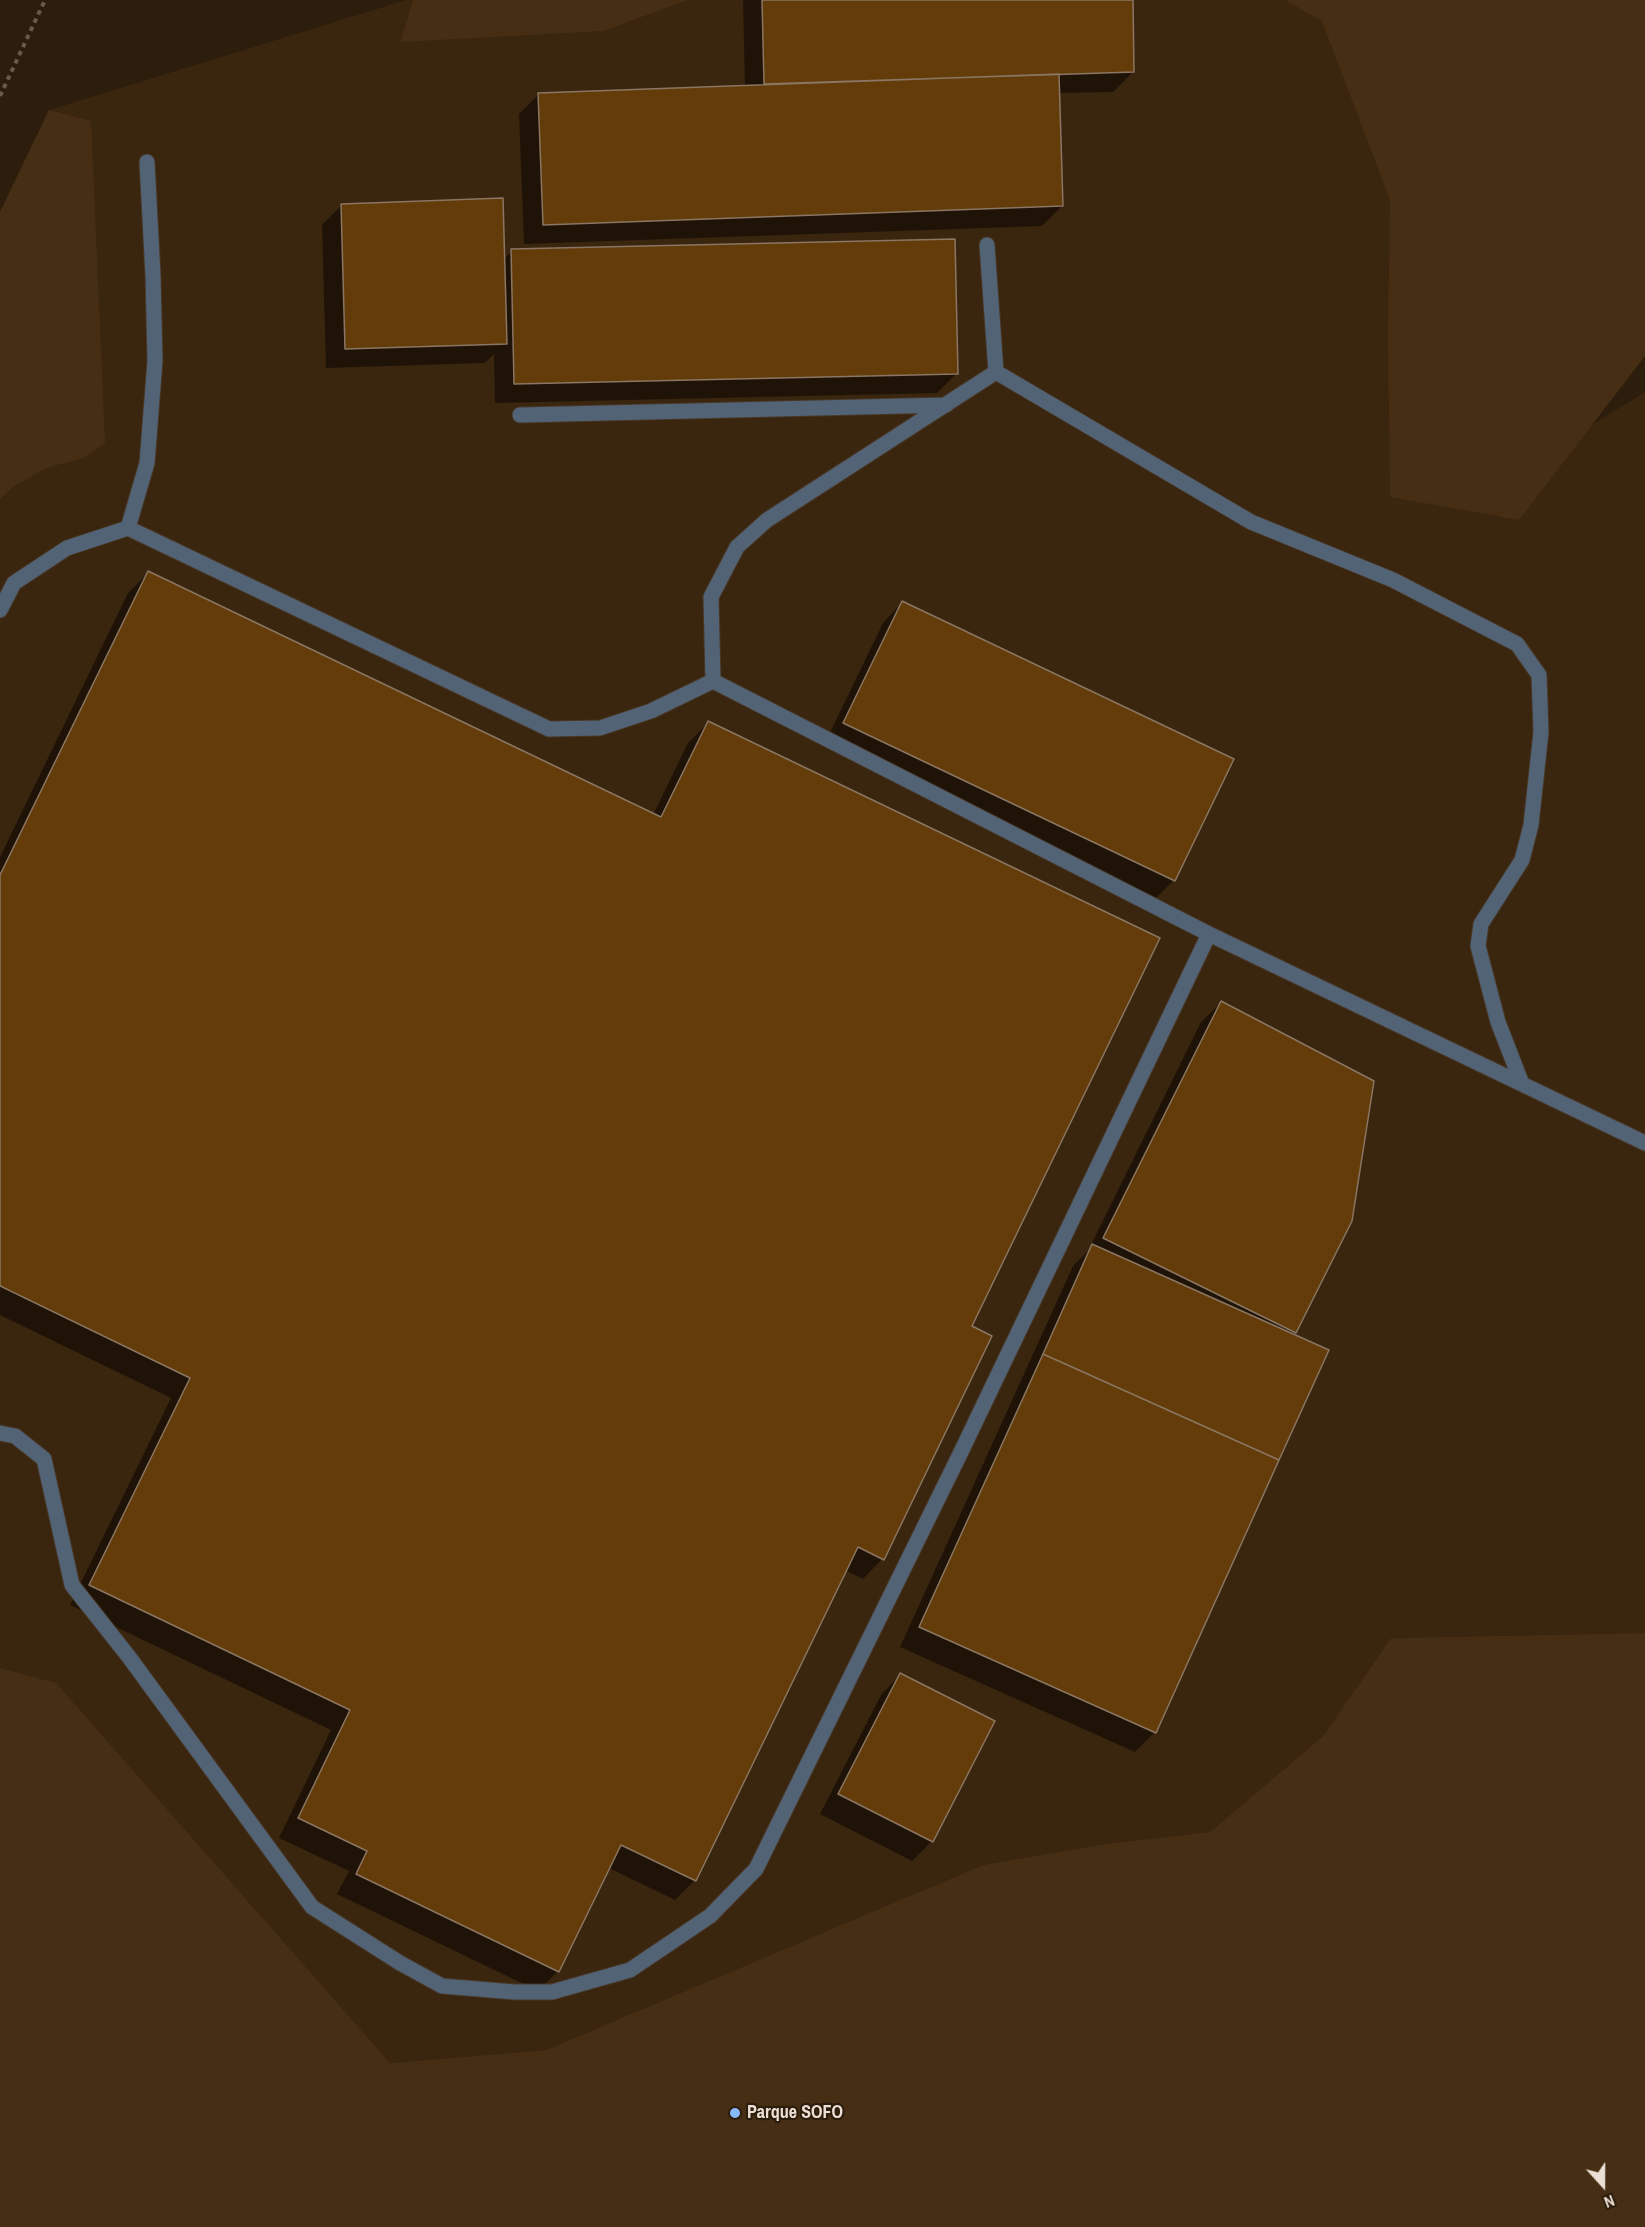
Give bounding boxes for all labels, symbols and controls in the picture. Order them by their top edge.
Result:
place label: Parque SOFO [747,2102,843,2124]
marker: Parque SOFO [728,2106,742,2120]
north arrow [1573,2155,1633,2215]
text: N [1601,2190,1618,2214]

